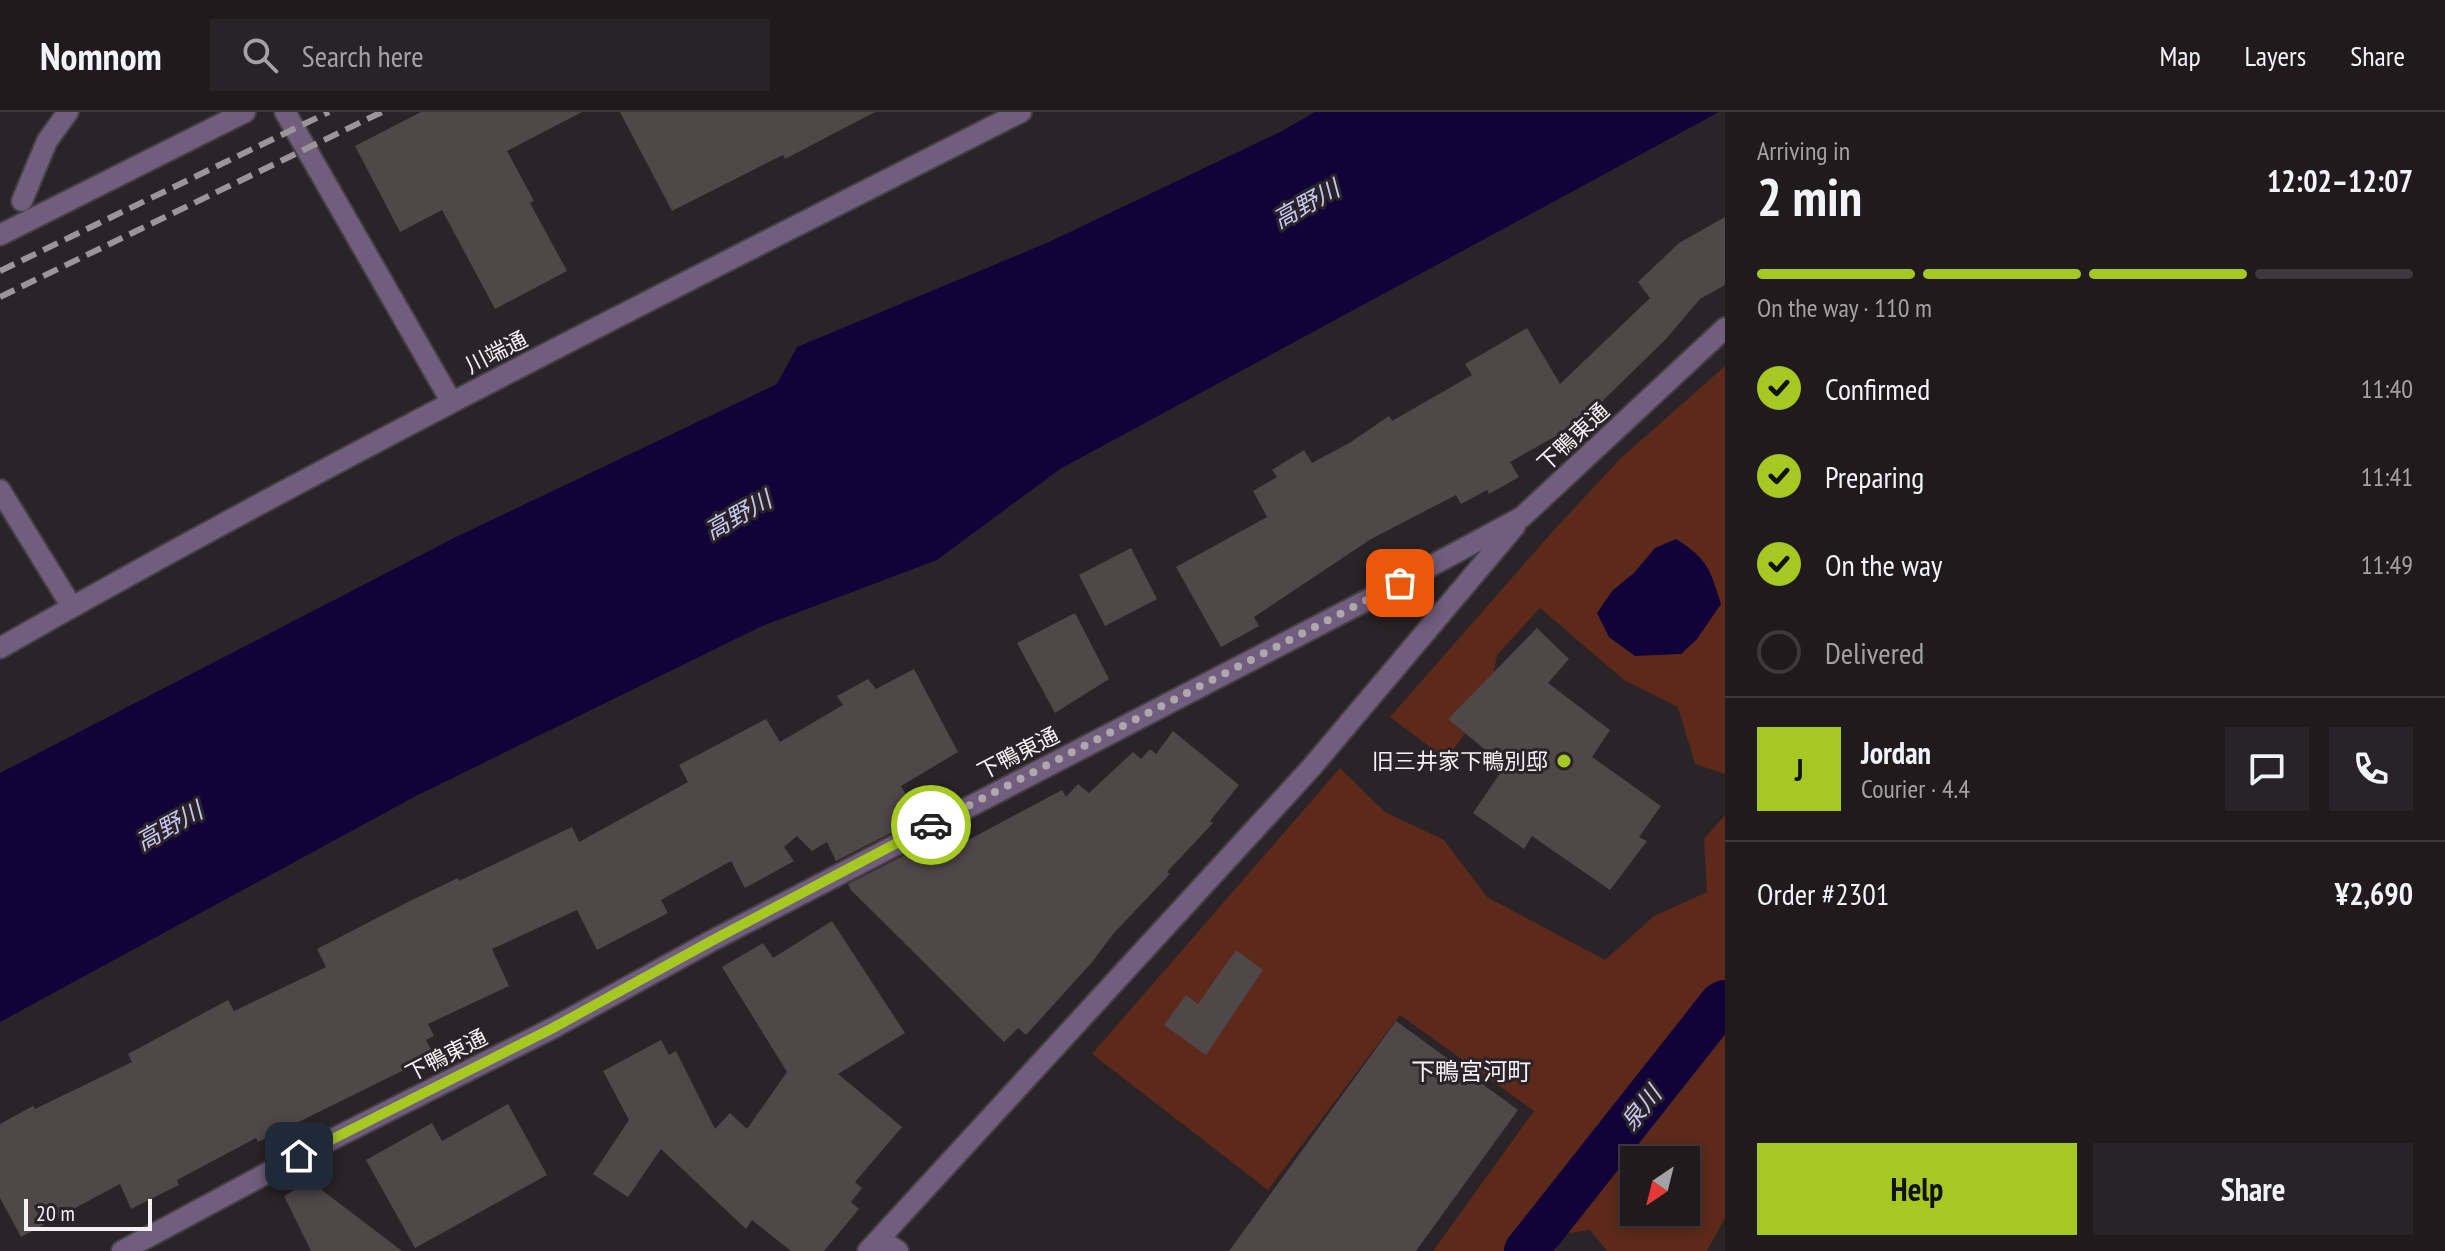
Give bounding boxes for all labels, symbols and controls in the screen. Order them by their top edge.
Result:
search box [210,19,770,91]
text: Nomnom [40,31,162,80]
icon: search [238,33,282,77]
text: Search here [302,36,424,75]
text: Map [2159,37,2201,74]
text: Layers [2245,37,2306,74]
text: Share [2350,37,2405,74]
text: Arriving in [1757,134,1850,167]
text: 12:02–12:07 [2267,161,2413,200]
text: 2 min [1757,163,1862,230]
water label: 高野川 [1267,172,1348,235]
text: On the way · 110 m [1757,291,1932,324]
street label: 川端通 [460,325,532,379]
icon: check [1757,366,1801,410]
text: Confirmed [1825,369,1930,408]
text: 11:40 [2361,372,2413,405]
street label: 下鴨東通 [1531,397,1615,477]
icon: check [1757,454,1801,498]
text: Preparing [1825,457,1924,496]
text: 11:41 [2361,460,2413,493]
water label: 高野川 [699,483,780,546]
icon: check [1757,542,1801,586]
text: On the way [1825,545,1942,584]
text: 11:49 [2361,548,2413,581]
pin [1366,549,1434,617]
icon: bag [1378,561,1422,605]
text: Delivered [1825,633,1924,672]
street label: 下鴨東通 [972,721,1064,785]
button: chat [2225,727,2309,811]
button: phone [2329,727,2413,811]
text: Jordan [1861,733,1931,772]
place label: 旧三井家下鴨別邸 [1372,747,1548,775]
text: J [1795,750,1803,789]
marker: 旧三井家下鴨別邸 [1555,752,1573,770]
text: Courier · 4.4 [1861,772,1970,805]
courier [891,785,971,865]
water label: 高野川 [130,794,211,857]
icon: car [909,803,953,847]
text: Order #2301 [1757,874,1889,913]
text: ¥2,690 [2335,874,2413,913]
street label: 下鴨東通 [400,1023,492,1087]
district label: 下鴨宮河町 [1411,1056,1531,1087]
water label: 泉川 [1614,1077,1670,1136]
pin [265,1122,333,1190]
icon: home [277,1134,321,1178]
button: Help [1757,1143,2077,1235]
button: Share [2093,1143,2413,1235]
north arrow [1620,1146,1700,1226]
map controls [1620,1146,1700,1226]
scale bar [24,1195,152,1231]
text: 20 m [36,1199,75,1227]

